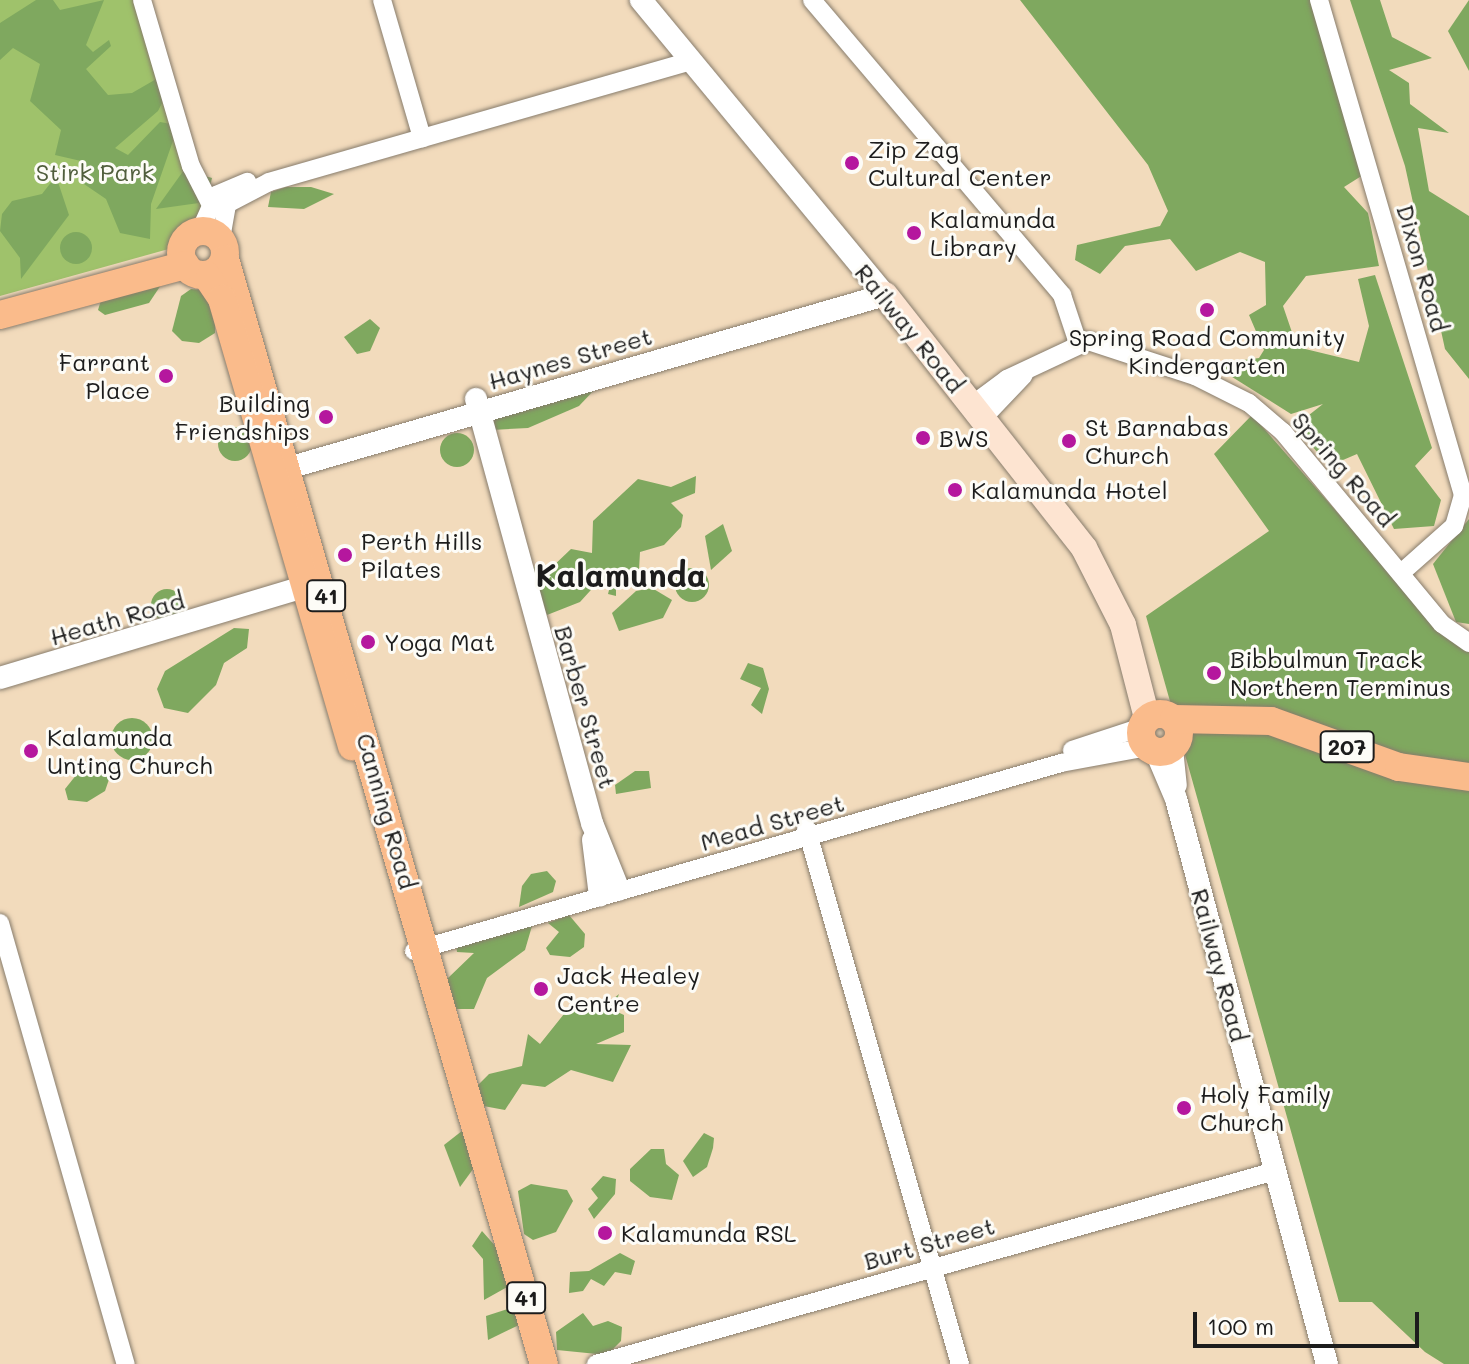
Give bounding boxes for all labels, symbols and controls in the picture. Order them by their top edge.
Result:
place label: Zip Zag Cultural Center [868,135,1051,191]
marker: Zip Zag Cultural Center [843,154,861,172]
park label: Stirk Park [36,158,154,186]
street label: Dixon Road [1391,201,1455,335]
place label: Kalamunda Library [930,205,1056,261]
marker: Kalamunda Library [905,224,923,242]
street label: Railway Road [849,258,971,398]
marker: Spring Road Community Kindergarten [1198,301,1216,319]
street label: Haynes Street [485,321,655,395]
place label: Spring Road Community Kindergarten [1069,323,1345,379]
place label: Farrant Place [59,348,150,404]
marker: Farrant Place [157,367,175,385]
place label: Building Friendships [175,389,310,445]
street label: Spring Road [1286,406,1402,532]
marker: Building Friendships [317,408,335,426]
place label: St Barnabas Church [1085,413,1229,469]
place label: BWS [939,424,988,452]
marker: BWS [914,429,932,447]
marker: St Barnabas Church [1060,432,1078,450]
place label: Kalamunda Hotel [971,476,1168,504]
marker: Kalamunda Hotel [946,481,964,499]
place label: Perth Hills Pilates [361,527,483,583]
marker: Perth Hills Pilates [336,546,354,564]
district label: Kalamunda [535,555,707,593]
road number: 41 [306,578,346,614]
street label: Heath Road [46,585,188,651]
street label: Barber Street [549,622,623,792]
place label: Yoga Mat [384,628,495,656]
marker: Yoga Mat [359,633,377,651]
place label: Bibbulmun Track Northern Terminus [1230,645,1451,701]
marker: Bibbulmun Track Northern Terminus [1205,664,1223,682]
place label: Kalamunda Unting Church [47,723,213,779]
road number: 207 [1319,729,1375,765]
street label: Canning Road [351,730,423,892]
marker: Kalamunda Unting Church [22,742,40,760]
street label: Mead Street [697,788,847,856]
street label: Railway Road [1186,885,1254,1045]
place label: Jack Healey Centre [557,961,700,1017]
marker: Jack Healey Centre [532,980,550,998]
place label: Holy Family Church [1200,1080,1331,1136]
marker: Holy Family Church [1175,1099,1193,1117]
street label: Burt Street [860,1211,998,1275]
place label: Kalamunda RSL [621,1219,796,1247]
marker: Kalamunda RSL [596,1224,614,1242]
road number: 41 [506,1280,546,1316]
scale bar [1197,1296,1423,1346]
text: 100 m [1207,1310,1274,1341]

